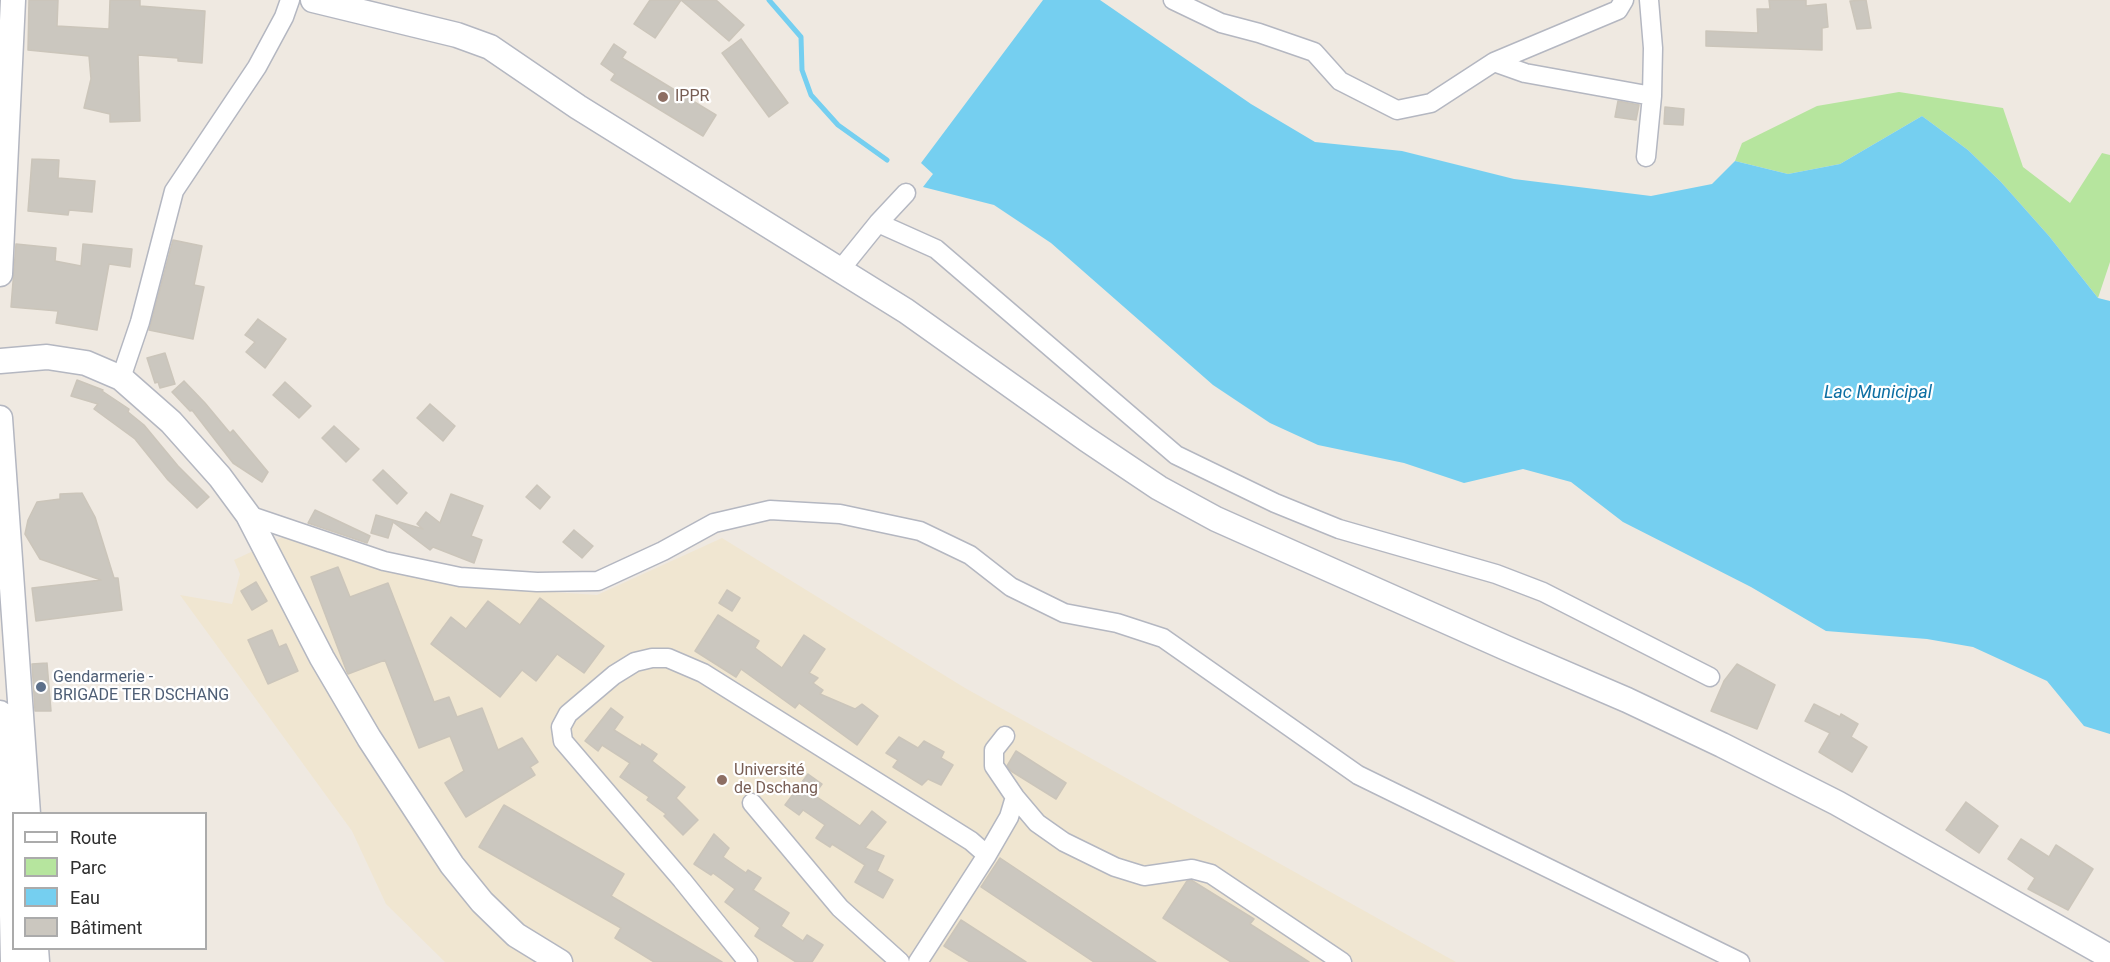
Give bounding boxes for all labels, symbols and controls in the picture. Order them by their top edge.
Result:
place label: IPPR [675,87,709,107]
marker: IPPR [656,90,670,104]
water label: Lac Municipal [1824,382,1932,404]
place label: Gendarmerie - BRIGADE TER DSCHANG [53,668,229,706]
marker: Gendarmerie - BRIGADE TER DSCHANG [34,680,48,694]
place label: Université de Dschang [734,761,818,799]
marker: Université de Dschang [715,773,729,787]
legend [12,812,207,950]
text: Route [70,827,117,848]
text: Parc [70,857,106,878]
text: Eau [70,887,100,908]
text: Bâtiment [70,917,142,938]

